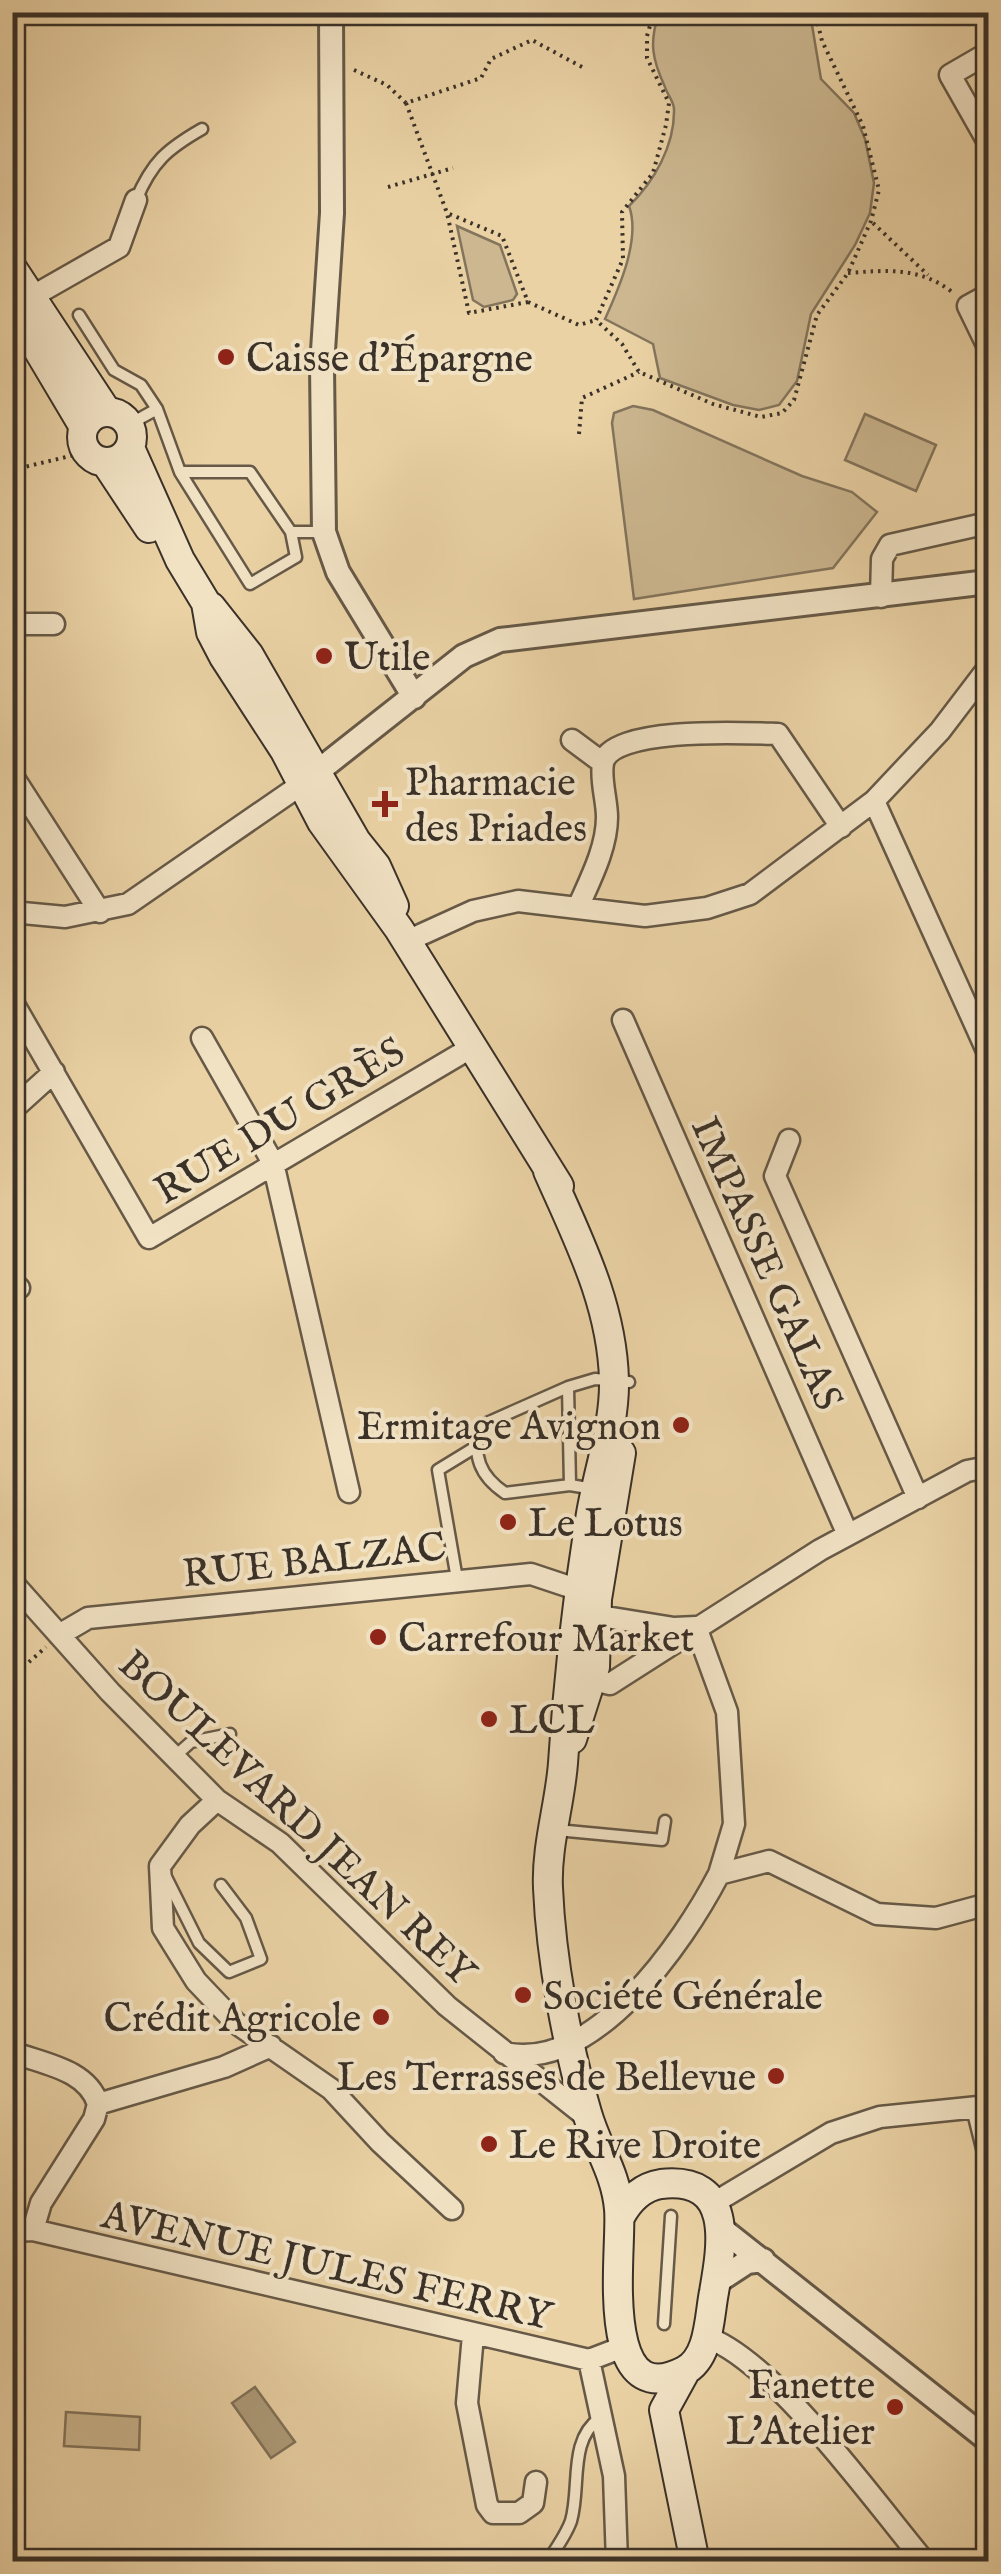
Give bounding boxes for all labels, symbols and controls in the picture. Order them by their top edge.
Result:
place label: Caisse d'Épargne [246,334,533,386]
marker: Caisse d'Épargne [215,346,237,368]
place label: Utile [344,634,430,685]
marker: Utile [313,645,335,667]
place label: Pharmacie des Priades [405,759,587,856]
marker: Pharmacie des Priades [374,793,396,815]
street label: RUE DU GRÈS [146,1027,415,1218]
street label: IMPASSE GALAS [677,1110,852,1419]
place label: Ermitage Avignon [357,1403,661,1454]
marker: Ermitage Avignon [670,1414,692,1436]
place label: Le Lotus [528,1500,683,1551]
marker: Le Lotus [497,1511,519,1533]
street label: RUE BALZAC [180,1523,448,1602]
place label: Carrefour Market [398,1615,694,1666]
marker: Carrefour Market [367,1626,389,1648]
street label: BOULEVARD JEAN REY [106,1641,486,2000]
place label: LCL [509,1697,595,1748]
marker: LCL [478,1708,500,1730]
place label: Société Générale [543,1973,823,2024]
marker: Société Générale [512,1984,534,2006]
place label: Crédit Agricole [103,1995,361,2046]
marker: Crédit Agricole [370,2006,392,2028]
place label: Les Terrasses de Bellevue [336,2054,756,2105]
marker: Les Terrasses de Bellevue [765,2065,787,2087]
place label: Le Rive Droite [509,2122,761,2173]
marker: Le Rive Droite [478,2133,500,2155]
street label: AVENUE JULES FERRY [95,2191,558,2344]
place label: Fanette L'Atelier [726,2362,875,2459]
marker: Fanette L'Atelier [884,2396,906,2418]

